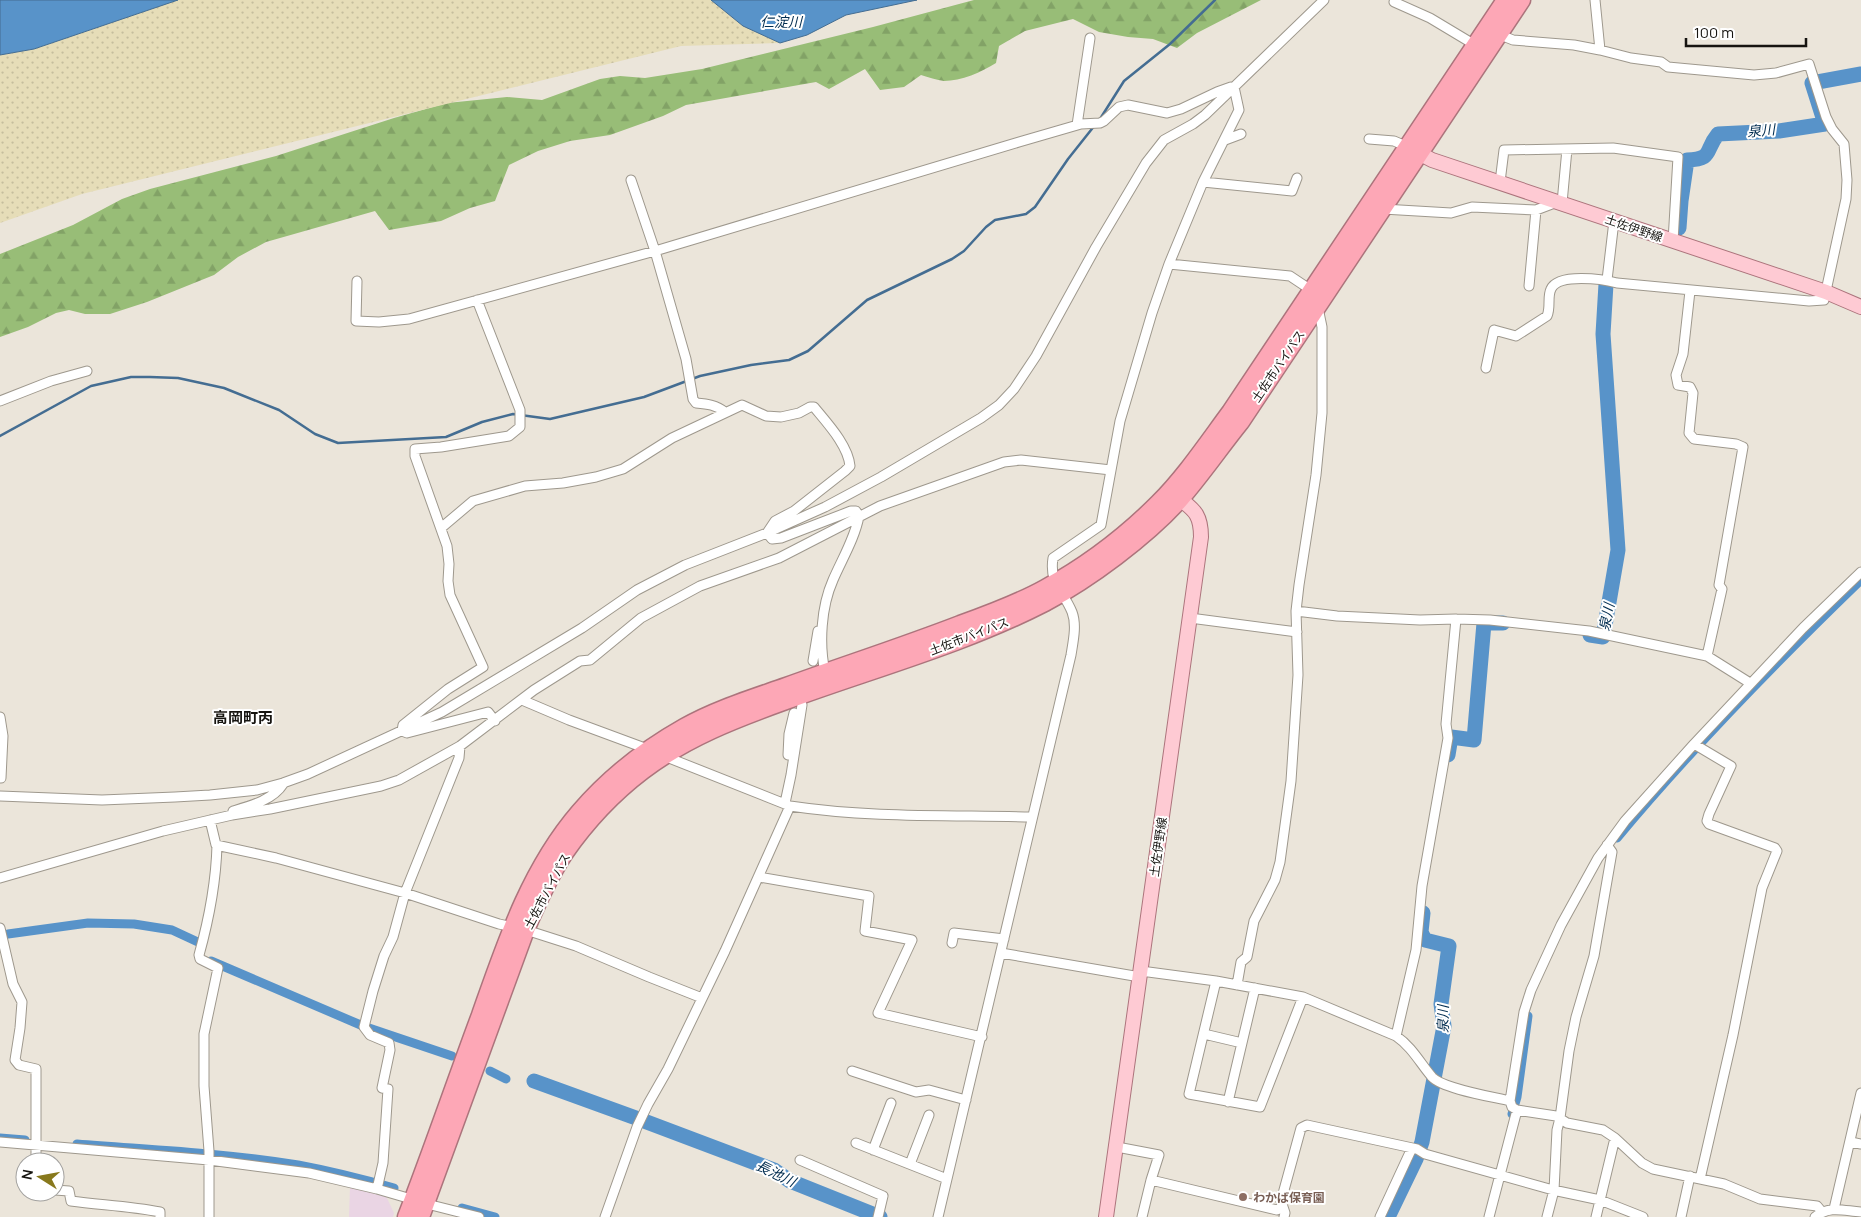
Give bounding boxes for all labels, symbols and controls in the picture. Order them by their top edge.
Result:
water label: 仁淀川 [760,12,804,31]
scale bar [1686,15,1806,47]
text: 100 m [1694,22,1734,43]
water label: 泉川 [1746,119,1778,141]
street label: 土佐伊野線 [1603,210,1665,246]
street label: 土佐市バイパス [1248,327,1308,405]
water label: 泉川 [1594,599,1618,633]
street label: 土佐市バイパス [927,613,1011,659]
district label: 高岡町丙 [213,707,273,728]
street label: 土佐伊野線 [1145,816,1171,878]
street label: 土佐市バイパス [520,850,574,932]
water label: 泉川 [1433,1003,1452,1033]
north arrow [15,1152,65,1202]
water label: 長池川 [753,1155,801,1192]
text: N [16,1168,37,1181]
place label: わかば保育園 [1253,1189,1325,1206]
marker: わかば保育園 [1237,1191,1249,1203]

